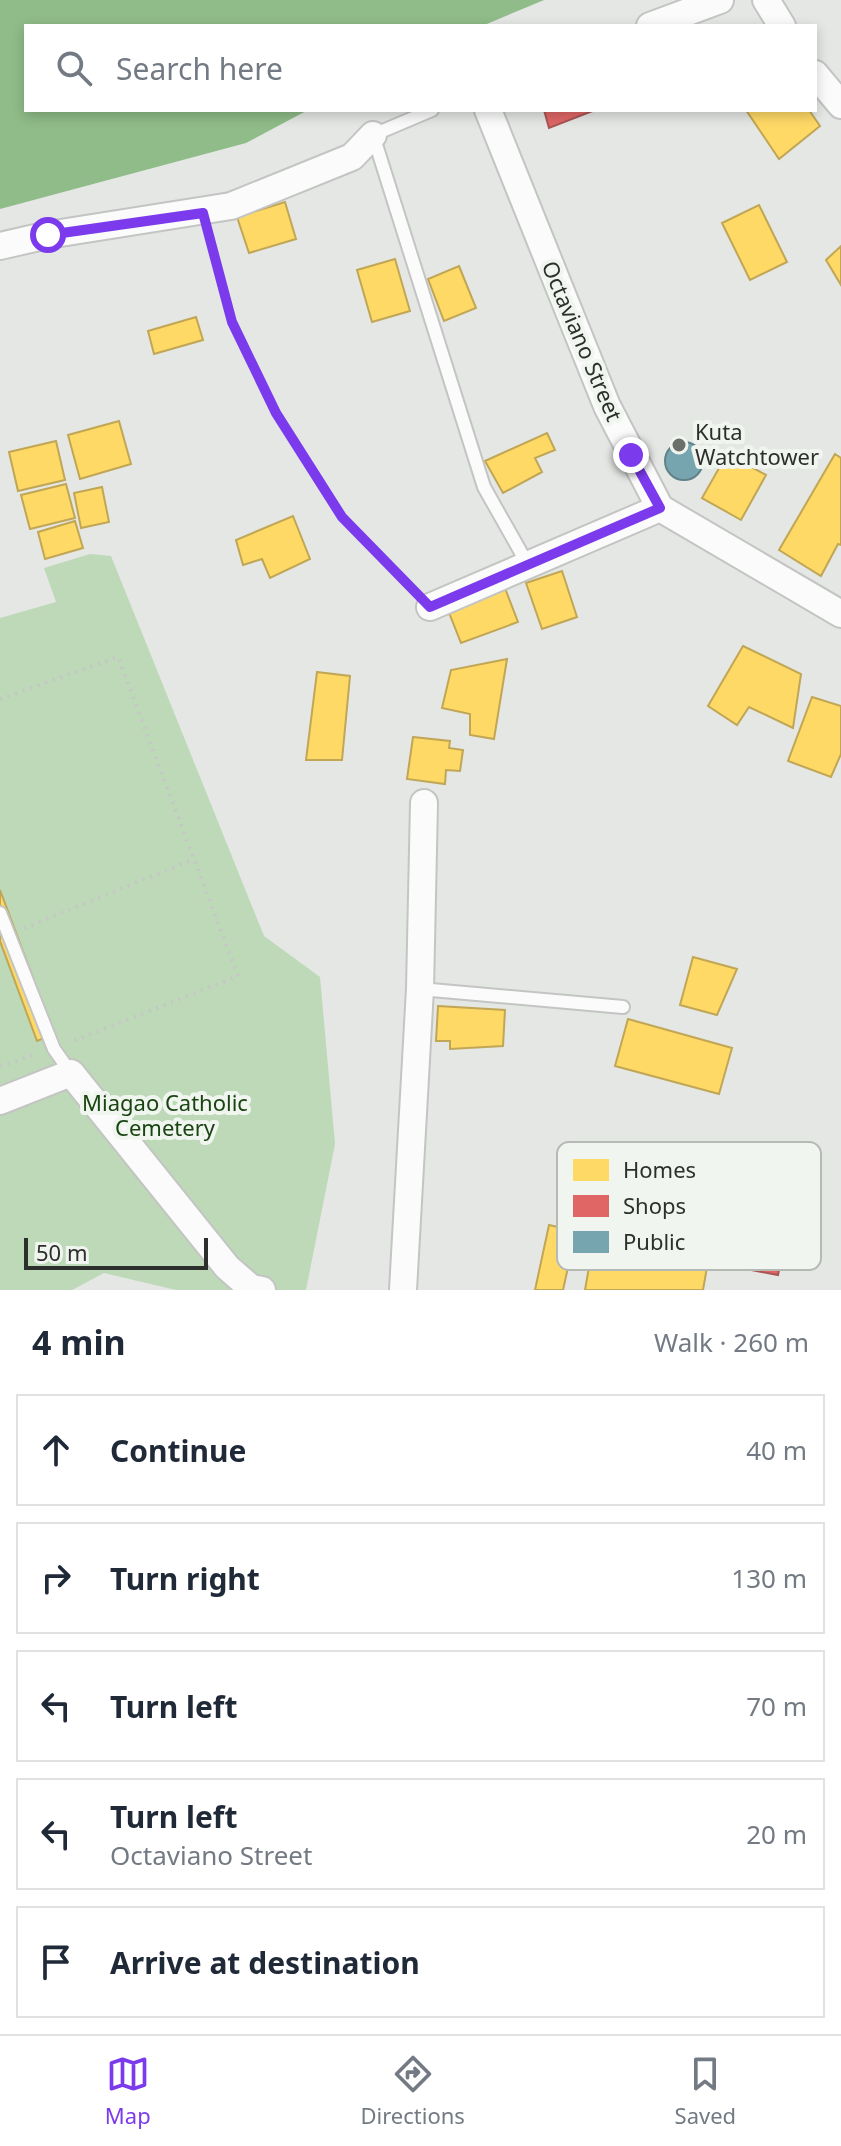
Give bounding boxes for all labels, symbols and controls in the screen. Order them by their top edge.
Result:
search box [24,24,817,112]
icon: search [52,46,96,90]
text: Search here [116,48,283,89]
route start [30,217,66,253]
street label: Octaviano Street [536,256,630,425]
place label: Kuta Watchtower [695,416,819,471]
marker: Kuta Watchtower [670,436,688,454]
route end [613,437,649,473]
park label: Miagao Catholic Cemetery [82,1087,248,1142]
legend [557,1142,821,1270]
text: Homes [623,1154,696,1184]
text: Shops [623,1190,686,1220]
text: Public [623,1226,685,1256]
scale bar [24,1234,208,1270]
text: 50 m [36,1237,87,1267]
text: 4 min [32,1319,126,1365]
text: Walk · 260 m [654,1324,809,1360]
icon: ahead [34,1428,78,1472]
text: Continue [110,1430,246,1471]
text: 40 m [746,1432,807,1468]
icon: right [34,1556,78,1600]
text: Turn right [110,1558,260,1599]
text: 130 m [731,1560,807,1596]
icon: left [34,1684,78,1728]
text: Turn left [110,1686,238,1727]
text: 70 m [746,1688,807,1724]
text: Turn left [110,1796,238,1837]
icon: left [34,1812,78,1856]
text: 20 m [746,1816,807,1852]
text: Octaviano Street [110,1837,312,1873]
icon: arrive [34,1940,78,1984]
text: Arrive at destination [110,1942,420,1983]
tab: Map [105,2052,151,2130]
tab: Directions [360,2052,465,2130]
tab: Saved [675,2052,736,2130]

